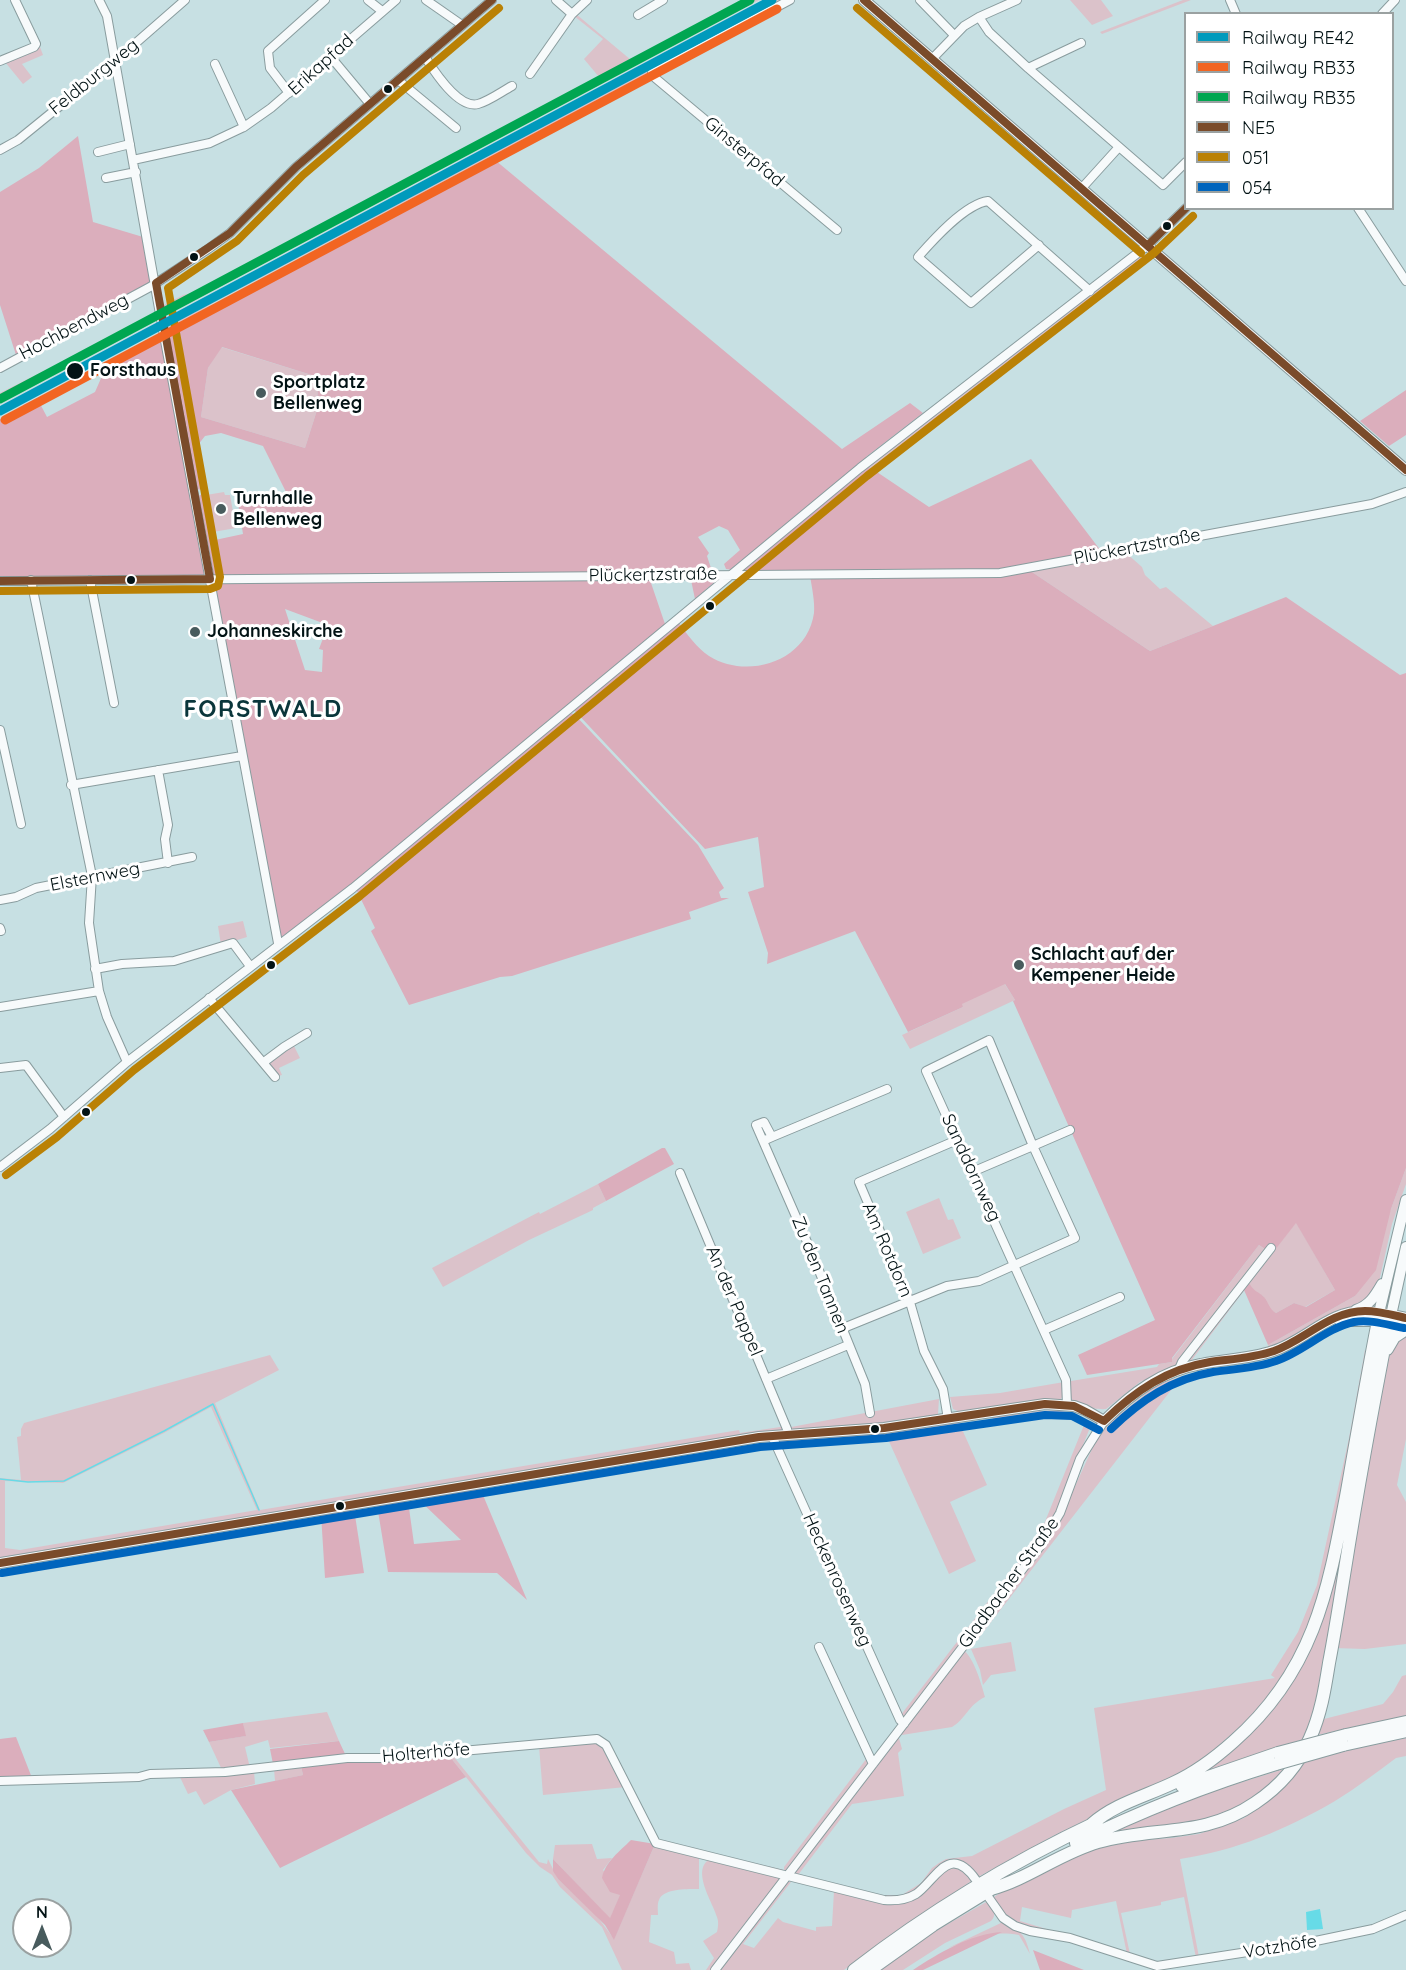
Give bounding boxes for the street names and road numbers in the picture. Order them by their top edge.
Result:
street label: Erikapfad [284,30,358,100]
street label: Feldburgweg [45,34,143,120]
street label: Ginsterpfad [700,112,788,192]
street label: Hochbendweg [16,289,132,365]
street label: Plückertzstraße [1072,524,1202,570]
street label: Plückertzstraße [588,563,718,587]
street label: Elsternweg [48,858,142,896]
street label: Sanddornweg [937,1111,1005,1225]
street label: Am Rotdorn [857,1199,917,1301]
street label: Zu den Tannen [787,1213,853,1337]
street label: An der Pappel [701,1243,767,1359]
street label: Heckenrosenweg [798,1510,876,1650]
street label: Gladbacher Straße [954,1513,1064,1653]
street label: Holterhöfe [381,1738,471,1768]
street label: Votzhöfe [1242,1931,1318,1963]

